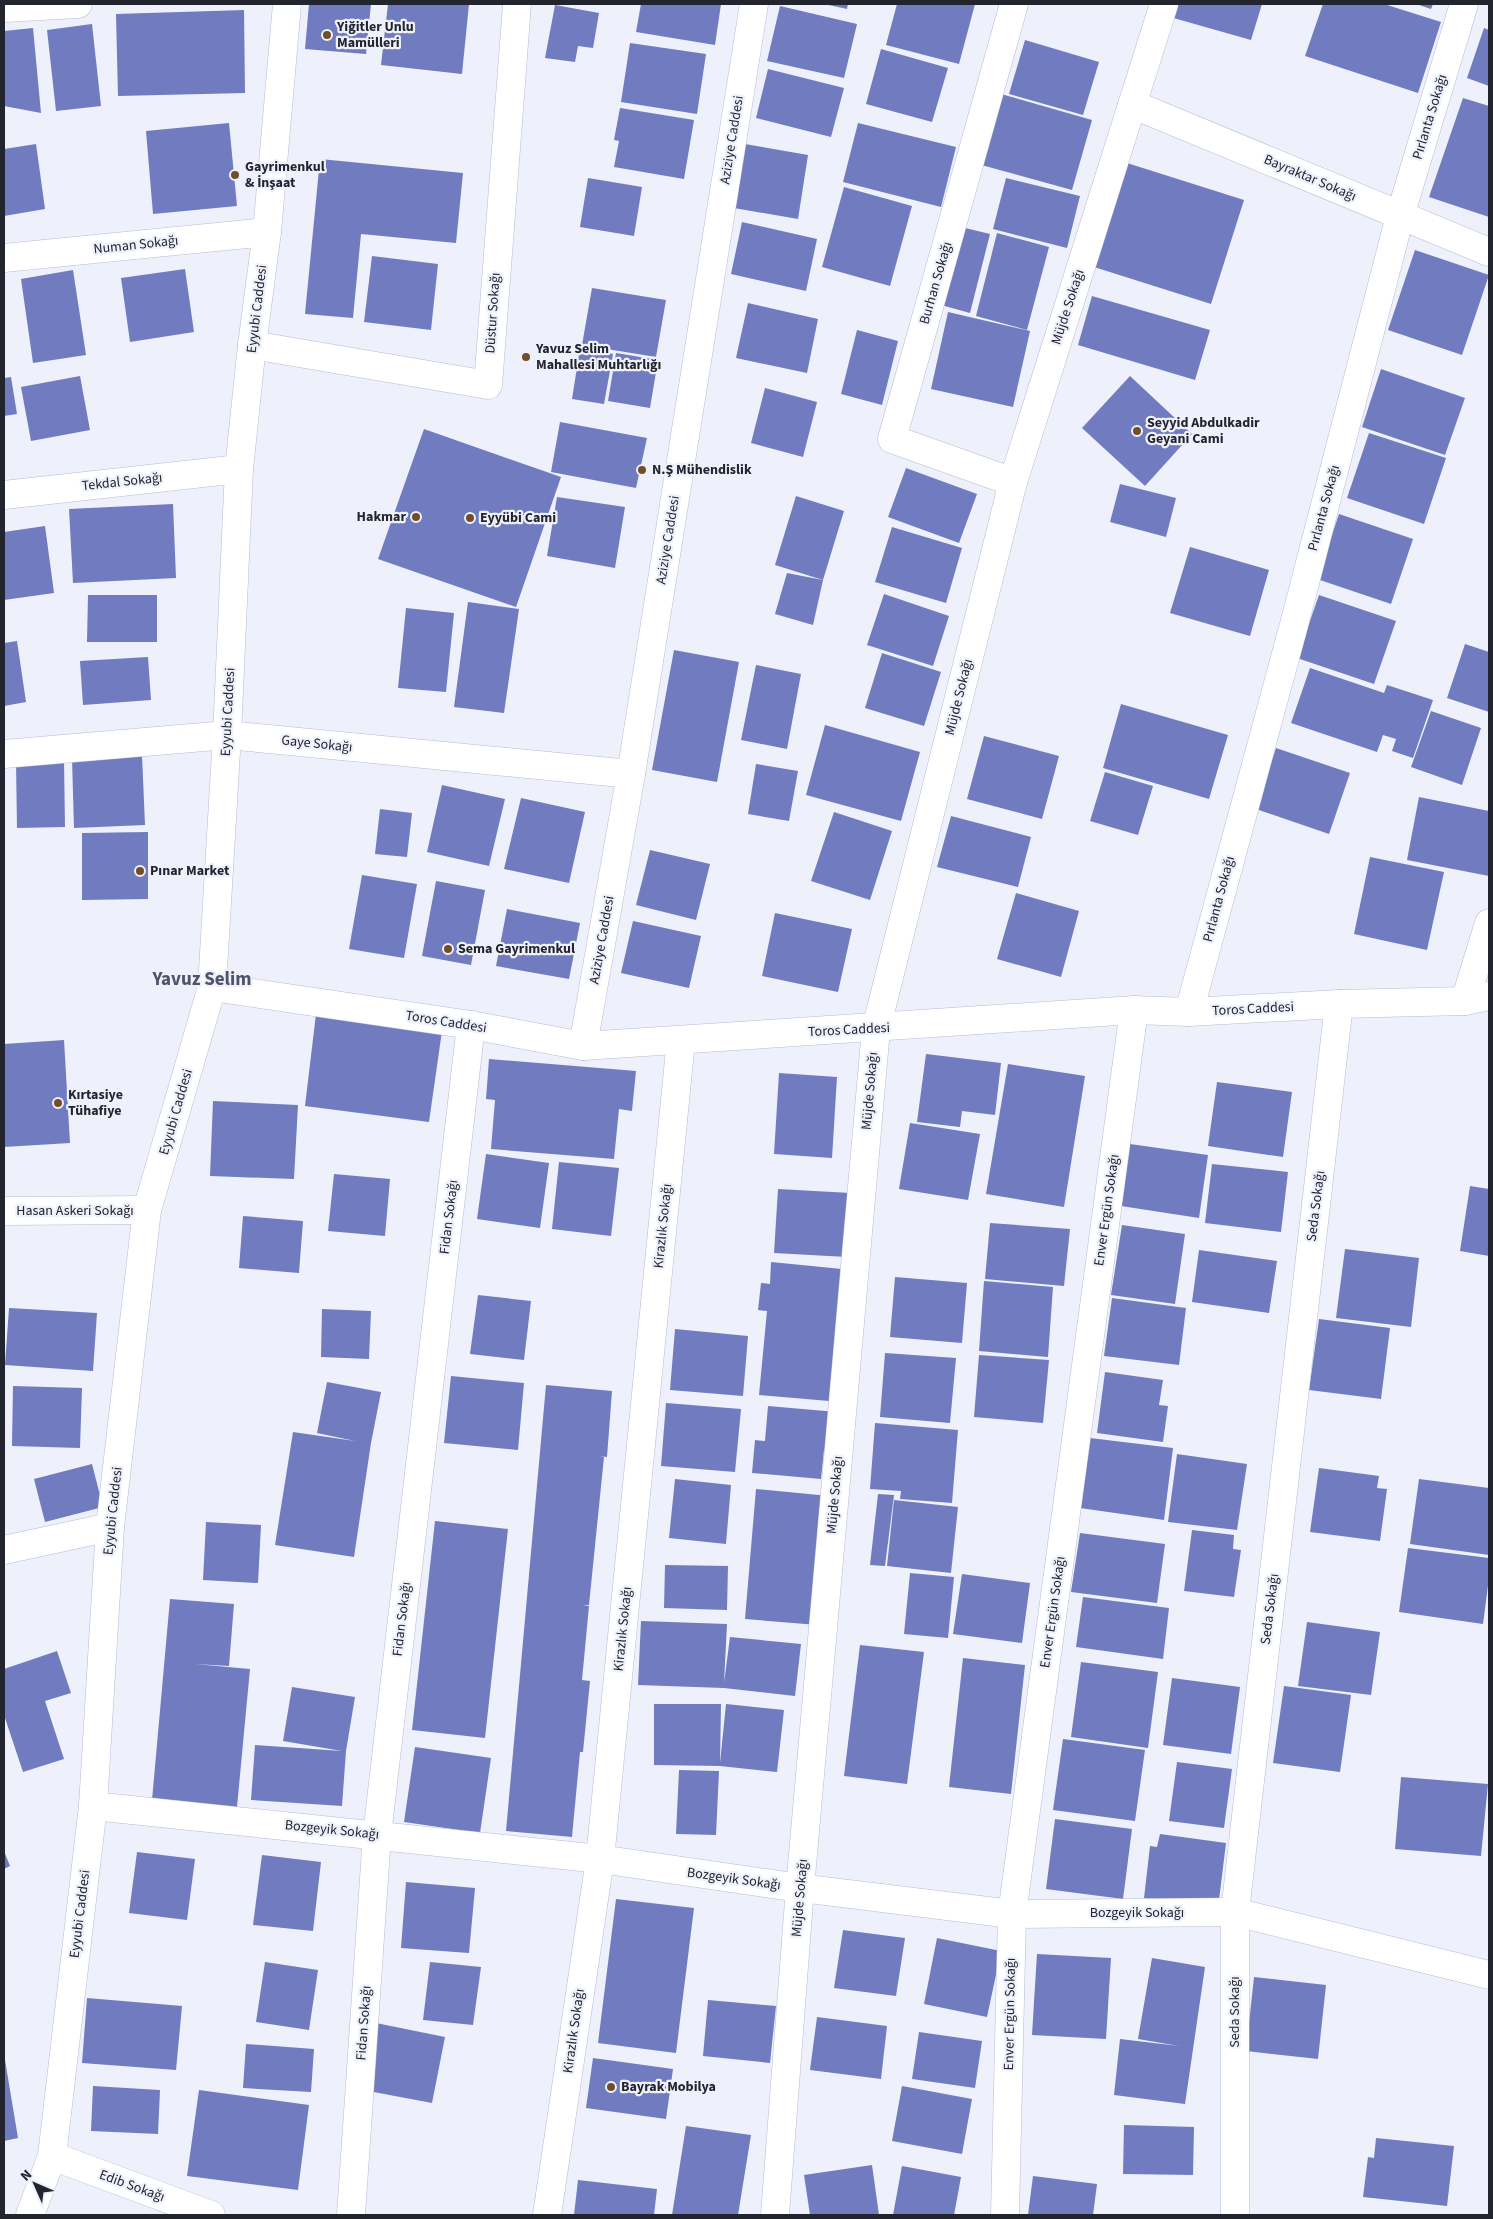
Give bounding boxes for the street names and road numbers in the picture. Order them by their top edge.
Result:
street label: Pırlanta Sokağı [1408,72,1452,162]
street label: Aziziye Caddesi [715,94,749,186]
street label: Bayraktar Sokağı [1261,150,1359,206]
street label: Numan Sokağı [93,231,179,259]
street label: Burhan Sokağı [915,239,957,327]
street label: Eyyubi Caddesi [242,264,272,354]
street label: Müjde Sokağı [1046,267,1090,347]
street label: Düstur Sokağı [480,272,506,354]
street label: Pırlanta Sokağı [1303,463,1345,553]
street label: Tekdal Sokağı [81,468,163,496]
street label: Aziziye Caddesi [651,494,685,586]
street label: Müjde Sokağı [940,657,978,737]
street label: Eyyubi Caddesi [216,667,240,757]
street label: Gaye Sokağı [280,730,354,758]
street label: Pırlanta Sokağı [1198,854,1240,944]
street label: Aziziye Caddesi [584,894,620,986]
street label: Toros Caddesi [1212,997,1294,1021]
street label: Toros Caddesi [404,1006,488,1038]
street label: Toros Caddesi [808,1018,890,1042]
street label: Müjde Sokağı [857,1051,883,1131]
street label: Eyyubi Caddesi [154,1067,198,1157]
street label: Enver Ergün Sokağı [1089,1153,1125,1267]
street label: Seda Sokağı [1302,1169,1330,1243]
street label: Fidan Sokağı [434,1179,464,1255]
street label: Kirazlık Sokağı [649,1183,677,1269]
street label: Hasan Askeri Sokağı [16,1201,134,1221]
street label: Müjde Sokağı [822,1455,848,1535]
street label: Eyyubi Caddesi [98,1466,128,1556]
street label: Enver Ergün Sokağı [1035,1555,1071,1669]
street label: Seda Sokağı [1256,1572,1284,1646]
street label: Fidan Sokağı [387,1581,417,1657]
street label: Kirazlık Sokağı [609,1586,637,1672]
street label: Bozgeyik Sokağı [284,1815,380,1845]
street label: Müjde Sokağı [787,1858,813,1938]
street label: Bozgeyik Sokağı [686,1863,782,1895]
street label: Eyyubi Caddesi [65,1869,95,1959]
street label: Bozgeyik Sokağı [1090,1903,1184,1923]
street label: Enver Ergün Sokağı [999,1957,1021,2071]
street label: Seda Sokağı [1225,1976,1245,2048]
street label: Fidan Sokağı [351,1985,377,2061]
street label: Kirazlık Sokağı [558,1987,590,2075]
street label: Edib Sokağı [96,2165,168,2207]

